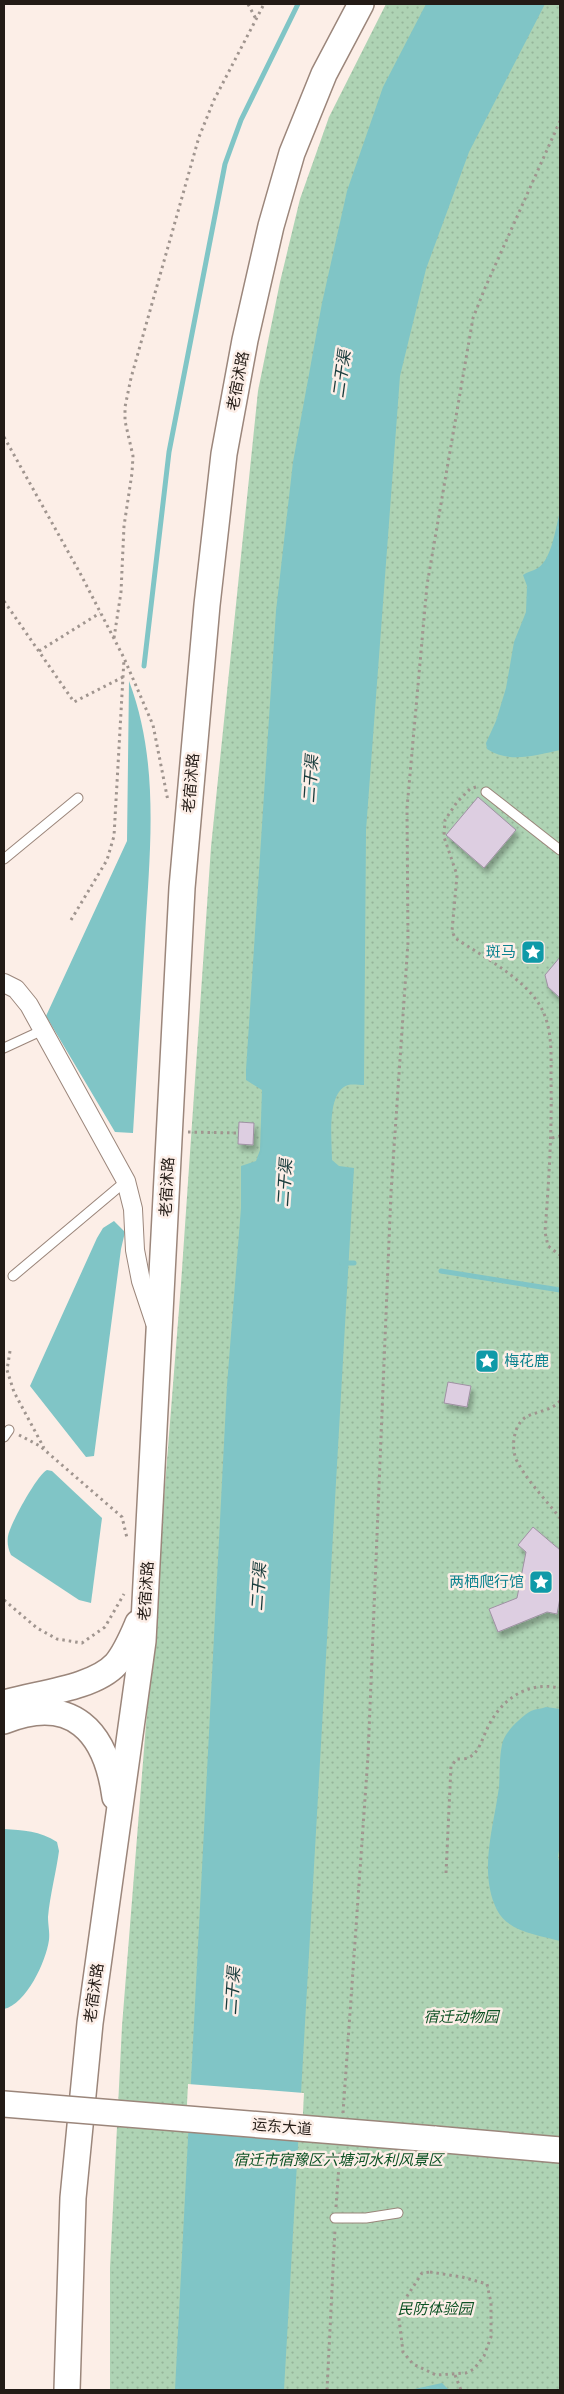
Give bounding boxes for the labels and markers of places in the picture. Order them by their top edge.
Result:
place icon: 斑马 [520,939,546,965]
place label: 斑马 [486,941,516,961]
place icon: 梅花鹿 [474,1348,500,1374]
place label: 梅花鹿 [504,1350,549,1370]
place icon: 两栖爬行馆 [528,1569,554,1595]
place label: 两栖爬行馆 [449,1571,524,1591]

